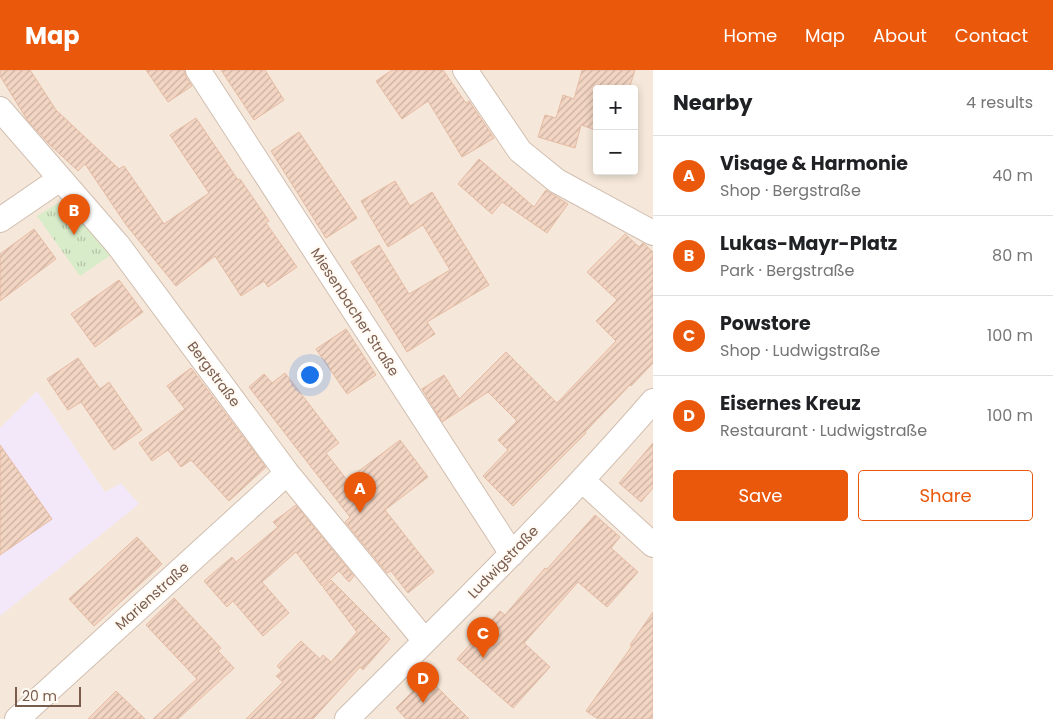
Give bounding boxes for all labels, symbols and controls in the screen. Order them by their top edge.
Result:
text: Map [25,19,80,52]
text: Home [723,23,777,48]
text: Map [805,23,845,48]
text: About [873,23,927,48]
text: Contact [955,23,1028,48]
map controls [593,85,638,175]
button: + [593,85,638,130]
text: Nearby [673,88,753,117]
text: 4 results [966,91,1033,114]
button: − [593,130,638,175]
text: Visage & Harmonie [720,150,908,177]
text: A [683,164,695,187]
text: 40 m [992,164,1033,187]
text: Shop · Bergstraße [720,179,861,202]
pin: B [58,194,90,235]
text: Lukas-Mayr-Platz [720,230,897,257]
street label: Miesenbacher Straße [306,244,404,380]
text: B [684,244,694,267]
text: 80 m [992,244,1033,267]
text: Park · Bergstraße [720,259,855,282]
text: Powstore [720,310,811,337]
text: C [683,324,695,347]
text: 100 m [987,324,1033,347]
street label: Bergstraße [183,337,245,411]
text: Shop · Ludwigstraße [720,339,880,362]
your location [297,362,323,388]
text: Eisernes Kreuz [720,390,861,417]
text: D [683,404,695,427]
text: 100 m [987,404,1033,427]
text: Restaurant · Ludwigstraße [720,419,927,442]
button: Save [673,470,848,521]
button: Share [858,470,1033,521]
pin: A [344,472,376,513]
street label: Ludwigstraße [463,521,543,603]
street label: Marienstraße [111,557,194,635]
pin: C [467,617,499,658]
pin: D [407,662,439,703]
scale bar [15,684,81,707]
text: 20 m [22,686,57,706]

